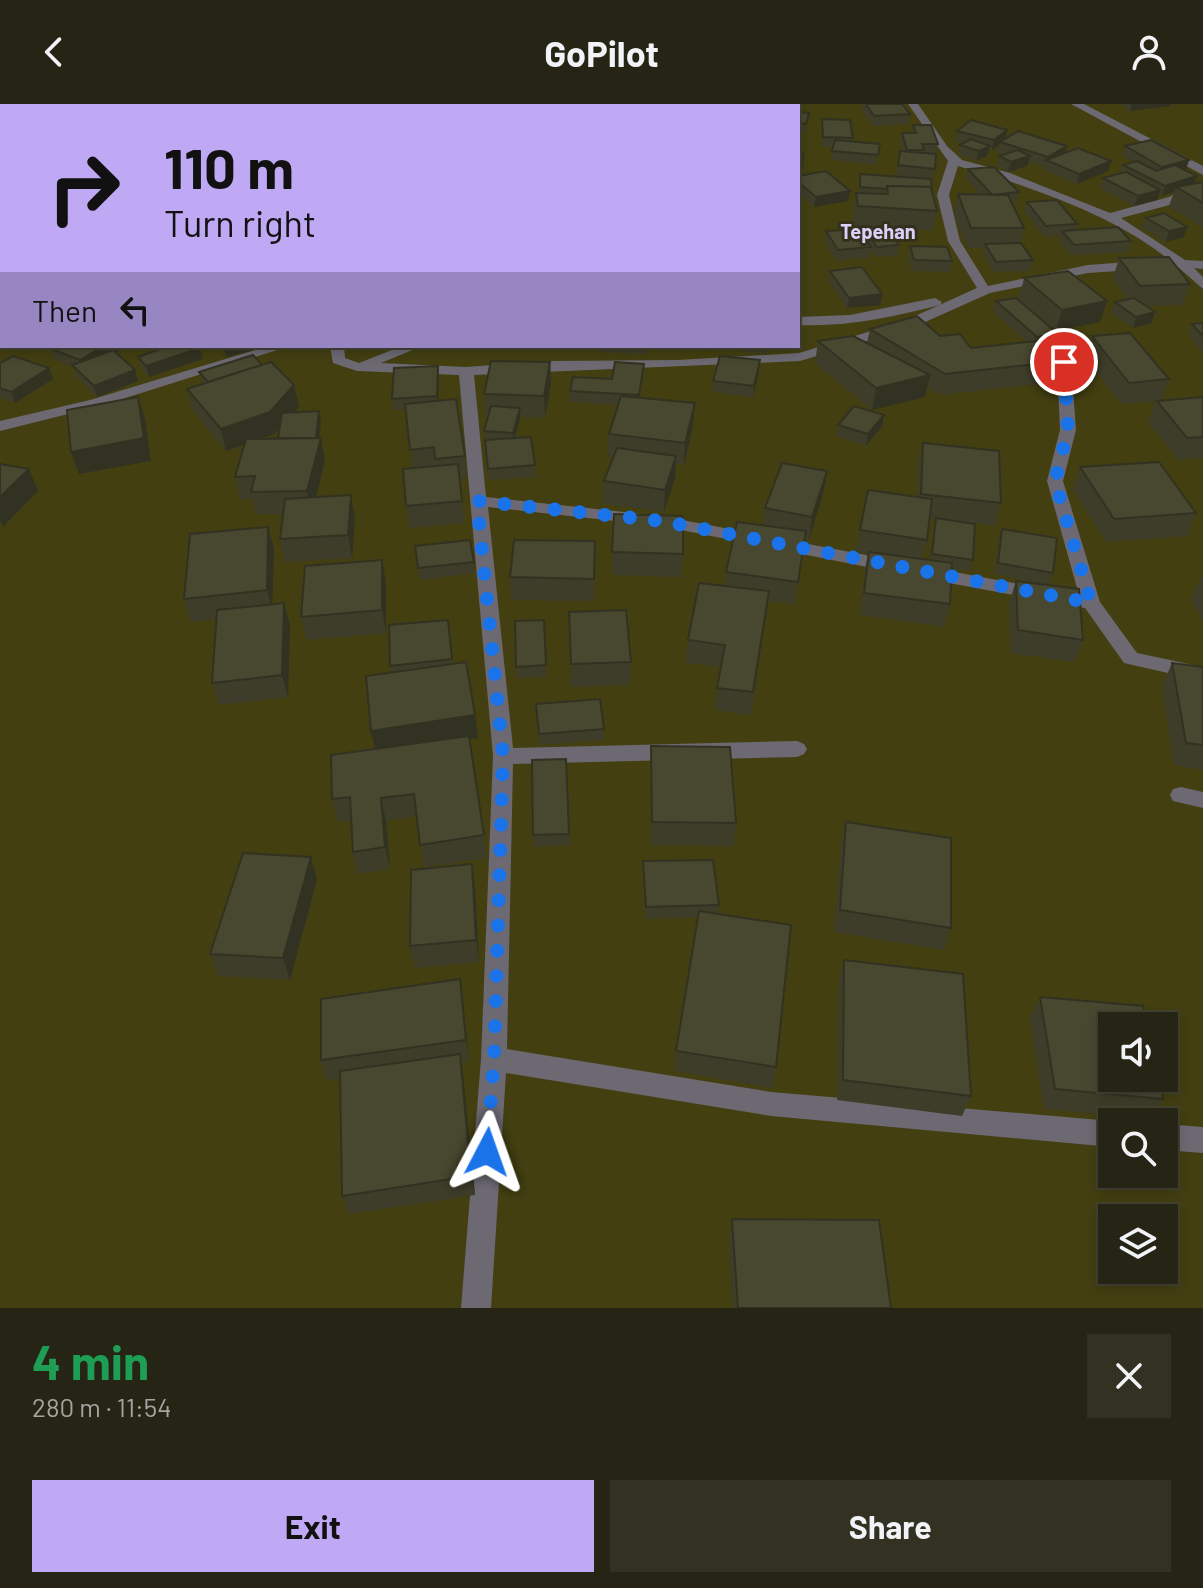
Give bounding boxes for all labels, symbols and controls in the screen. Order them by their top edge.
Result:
icon: back [32,30,76,74]
icon: person [1127,30,1171,74]
text: GoPilot [544,31,659,74]
text: 110 m [164,133,294,200]
icon: right [32,136,136,240]
text: Turn right [164,201,316,244]
district label: Tepehan [840,219,916,243]
icon: left [113,288,157,332]
text: Then [32,292,97,328]
pin [1030,328,1098,396]
icon: arrive [1042,340,1086,384]
map controls [1098,1012,1178,1284]
button: sound [1098,1012,1178,1092]
button: search [1098,1108,1178,1188]
position arrow [445,1110,529,1194]
button: layers [1098,1204,1178,1284]
text: 4 min [32,1332,149,1390]
button: close [1087,1334,1171,1418]
text: 280 m · 11:54 [32,1391,172,1422]
button: Exit [32,1480,594,1572]
button: Share [610,1480,1171,1572]

